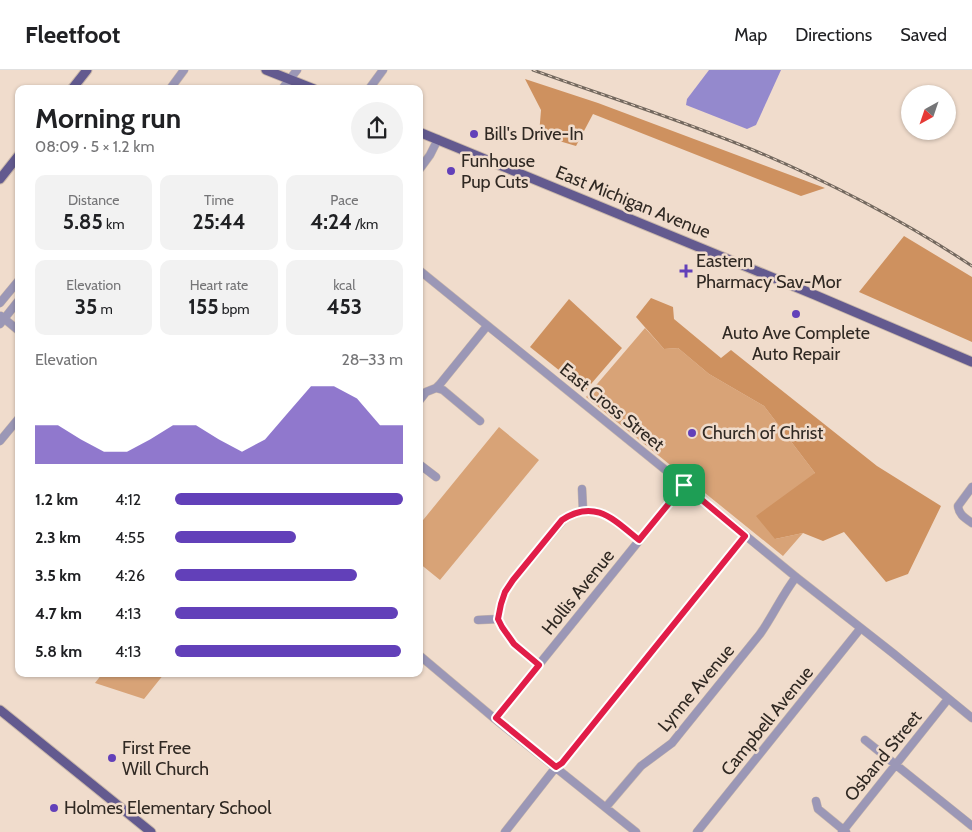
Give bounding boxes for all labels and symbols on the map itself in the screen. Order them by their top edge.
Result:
north arrow [901,85,956,140]
place label: Bill's Drive-In [484,123,584,145]
marker: Bill's Drive-In [468,128,480,140]
place label: Funhouse Pup Cuts [461,150,535,193]
street label: East Michigan Avenue [552,161,714,243]
marker: Funhouse Pup Cuts [445,165,457,177]
place label: Eastern Pharmacy Sav-Mor [696,250,842,293]
marker: Eastern Pharmacy Sav-Mor [680,265,692,277]
marker: Auto Ave Complete Auto Repair [790,308,802,320]
place label: Auto Ave Complete Auto Repair [722,322,870,365]
street label: East Cross Street [555,358,669,456]
place label: Church of Christ [702,422,823,444]
marker: Church of Christ [686,427,698,439]
pin [663,464,705,506]
street label: Hollis Avenue [537,545,619,639]
street label: Lynne Avenue [653,640,739,736]
street label: Campbell Avenue [716,662,818,780]
street label: Osband Street [840,706,926,806]
place label: First Free Will Church [122,737,209,780]
marker: First Free Will Church [106,752,118,764]
place label: Holmes Elementary School [64,797,272,819]
marker: Holmes Elementary School [48,802,60,814]

